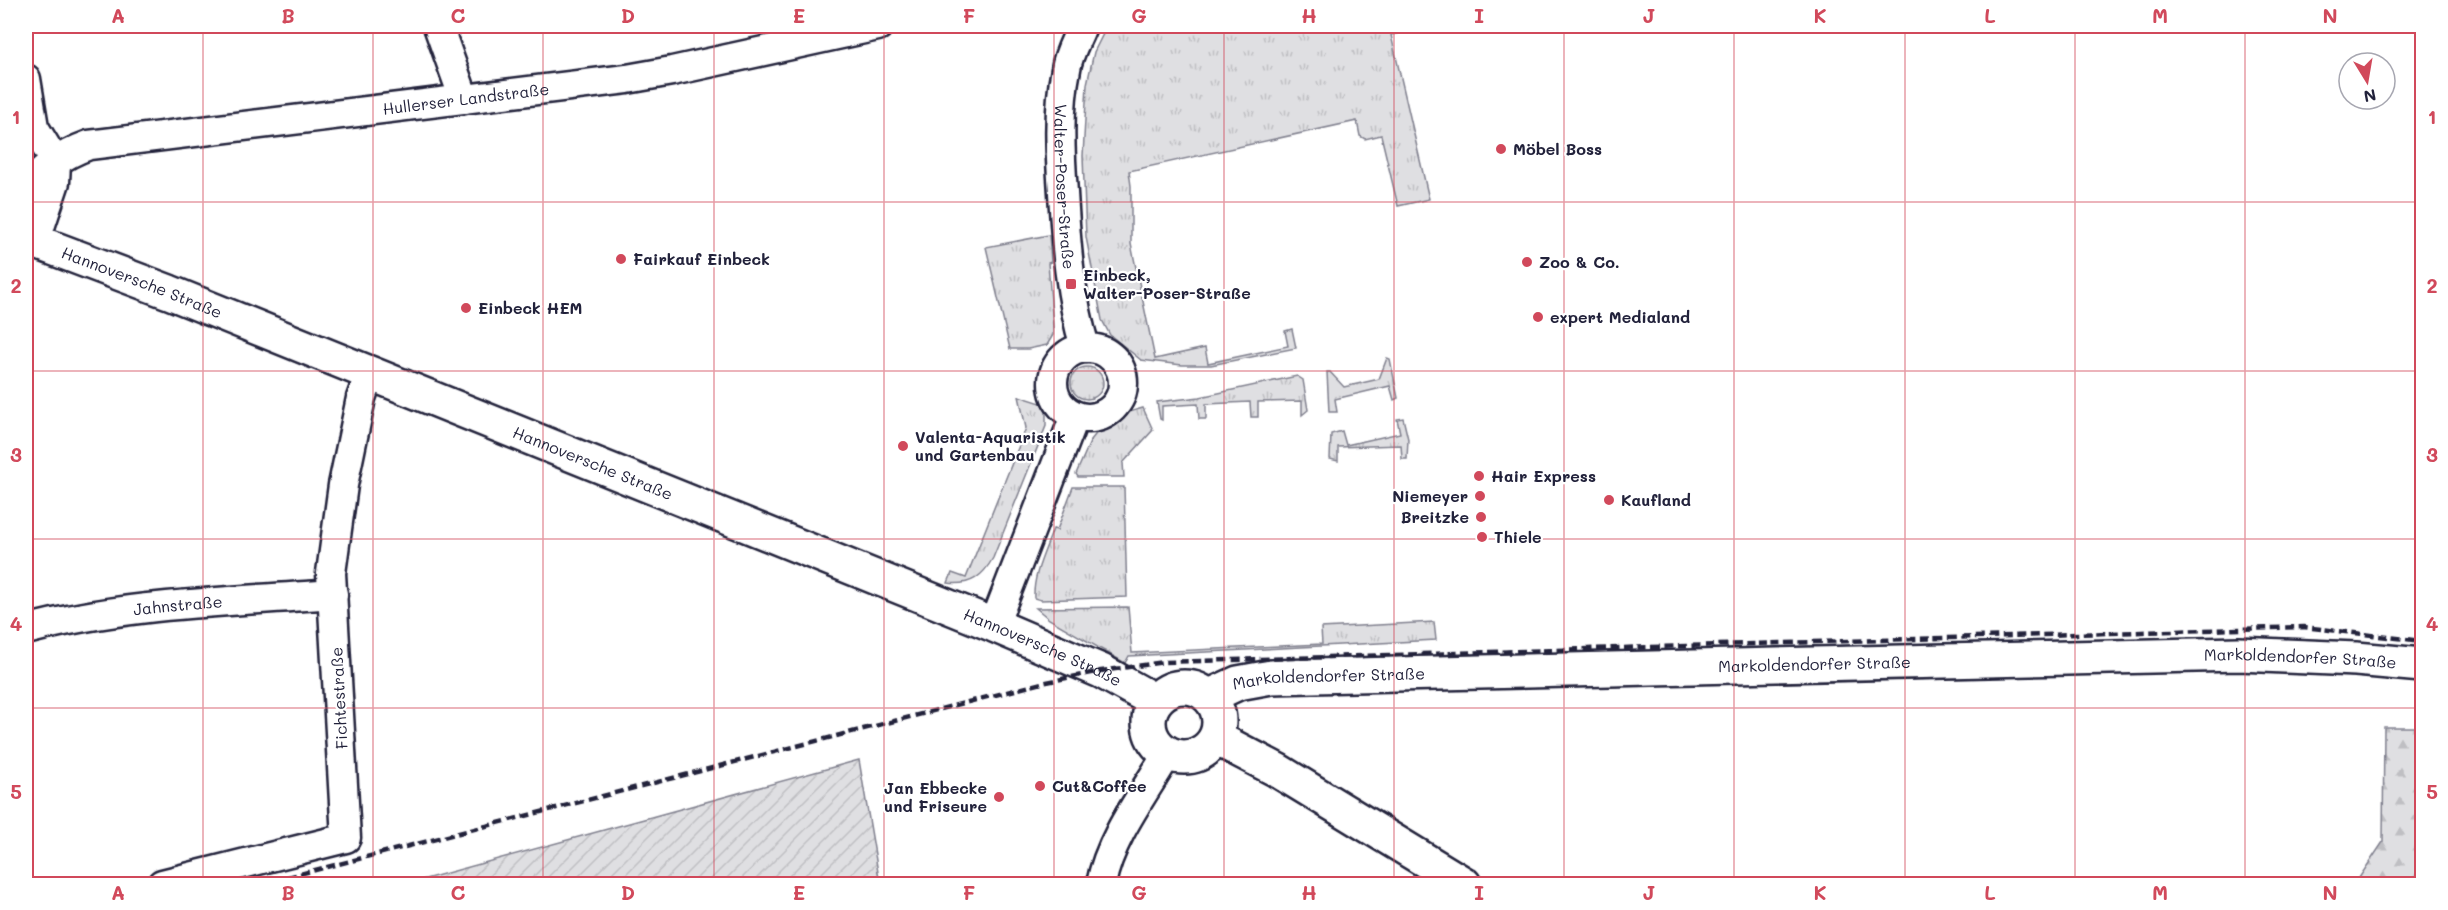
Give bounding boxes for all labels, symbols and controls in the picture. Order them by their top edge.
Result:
text: A [111,2,125,28]
text: B [281,2,295,28]
text: C [451,2,466,28]
text: D [621,2,635,28]
text: E [793,2,805,28]
text: F [963,2,976,28]
text: G [1131,2,1147,28]
text: H [1301,2,1317,28]
text: I [1474,2,1484,28]
text: J [1642,2,1656,28]
text: K [1813,2,1827,28]
text: L [1984,2,1996,28]
text: M [2152,2,2168,28]
text: N [2322,2,2338,28]
north arrow [2337,51,2397,111]
street label: Hullerser Landstraße [382,78,550,119]
text: N [2362,85,2378,108]
text: 1 [12,103,20,129]
street label: Walter-Poser-Straße [1050,103,1080,270]
text: 1 [2428,103,2436,129]
place label: Möbel Boss [1513,138,1602,159]
marker: Möbel Boss [1494,142,1508,156]
street label: Hannoversche Straße [59,241,225,322]
place label: Fairkauf Einbeck [633,248,770,269]
place label: Zoo & Co. [1539,251,1620,272]
marker: Fairkauf Einbeck [614,252,628,266]
marker: Zoo & Co. [1520,255,1534,269]
place label: Einbeck, Walter-Poser-Straße [1083,264,1251,303]
text: 2 [10,272,22,298]
text: 2 [2426,272,2438,298]
marker: Einbeck, Walter-Poser-Straße [1064,277,1078,291]
place label: Einbeck HEM [478,297,583,318]
marker: Einbeck HEM [459,301,473,315]
place label: expert Medialand [1550,306,1690,327]
marker: expert Medialand [1531,310,1545,324]
street label: Hannoversche Straße [510,421,676,504]
place label: Valenta-Aquaristik und Gartenbau [915,426,1066,465]
marker: Valenta-Aquaristik und Gartenbau [896,439,910,453]
text: 3 [10,441,22,467]
text: 3 [2426,441,2438,467]
place label: Hair Express [1491,465,1596,486]
marker: Hair Express [1472,469,1486,483]
place label: Niemeyer [1392,485,1468,506]
marker: Niemeyer [1473,489,1487,503]
place label: Kaufland [1621,489,1691,510]
marker: Kaufland [1602,493,1616,507]
place label: Breitzke [1401,506,1469,527]
marker: Breitzke [1474,510,1488,524]
place label: Thiele [1494,526,1542,547]
marker: Thiele [1475,530,1489,544]
street label: Jahnstraße [132,590,223,620]
street label: Hannoversche Straße [961,603,1126,691]
text: 4 [10,610,23,636]
text: 4 [2426,610,2439,636]
street label: Markoldendorfer Straße [2204,643,2397,673]
street label: Fichtestraße [325,646,352,750]
street label: Markoldendorfer Straße [1718,651,1911,676]
street label: Markoldendorfer Straße [1231,662,1425,694]
place label: Cut&Coffee [1052,775,1146,796]
place label: Jan Ebbecke und Friseure [884,777,987,816]
text: 5 [10,778,22,804]
text: 5 [2426,778,2438,804]
marker: Cut&Coffee [1033,779,1047,793]
marker: Jan Ebbecke und Friseure [992,790,1006,804]
text: A [111,879,125,905]
text: B [281,879,295,905]
text: C [451,879,466,905]
text: D [621,879,635,905]
text: E [793,879,805,905]
text: F [963,879,976,905]
text: G [1131,879,1147,905]
text: H [1301,879,1317,905]
text: I [1474,879,1484,905]
text: J [1642,879,1656,905]
text: K [1813,879,1827,905]
text: L [1984,879,1996,905]
text: M [2152,879,2168,905]
text: N [2322,879,2338,905]

